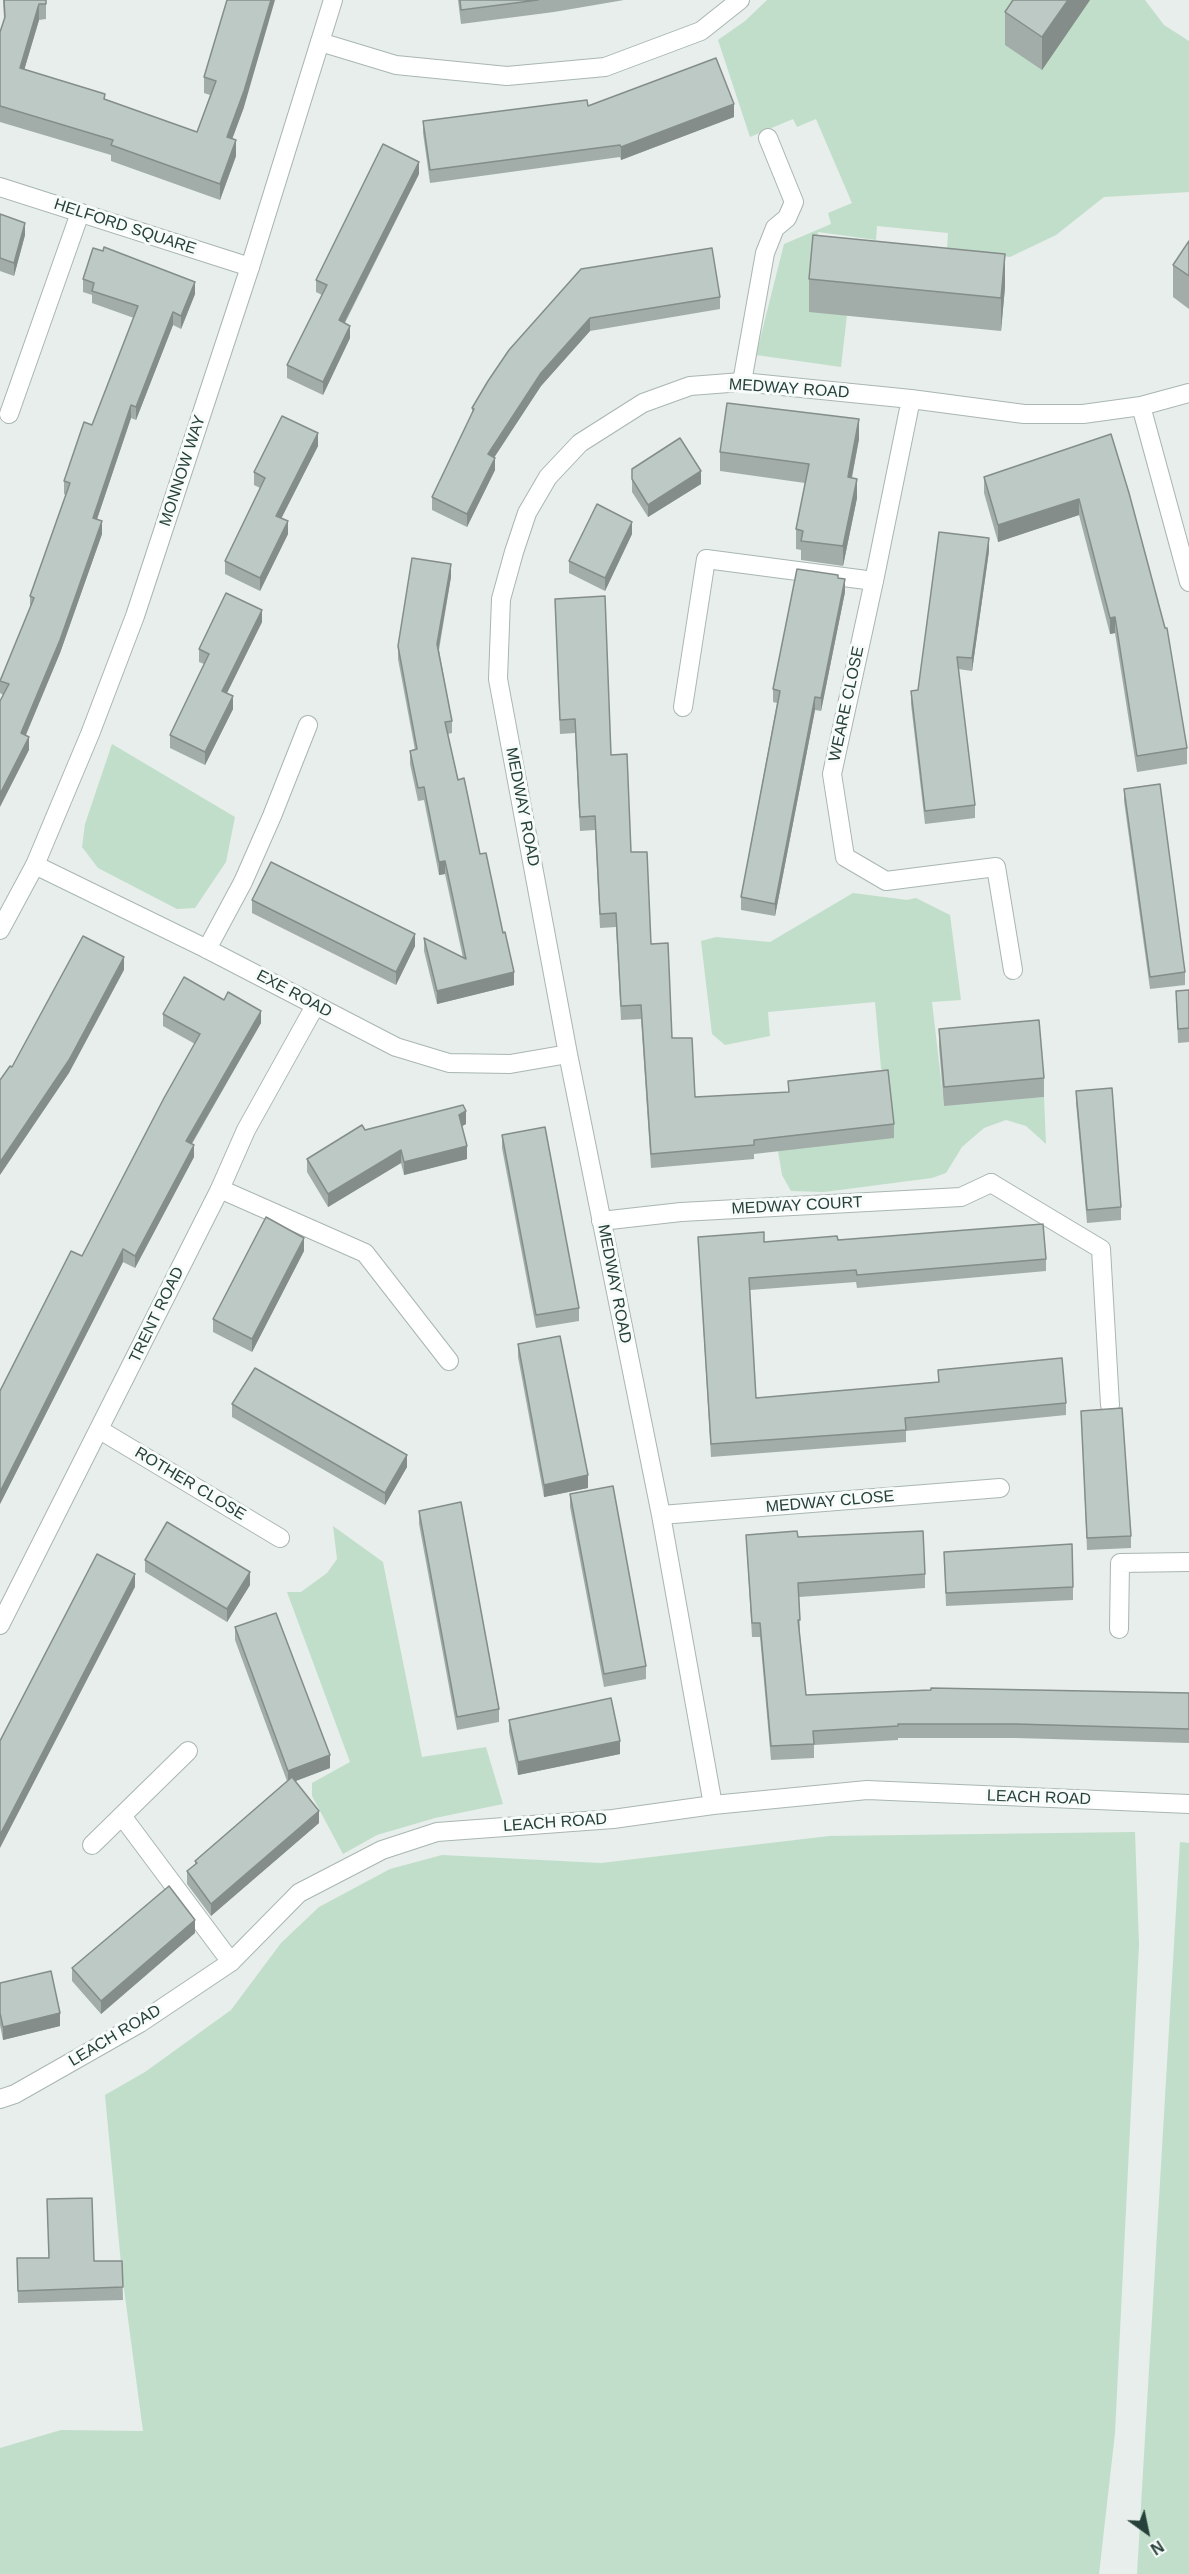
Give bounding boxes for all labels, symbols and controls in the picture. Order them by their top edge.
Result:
street label: HELFORD SQUARE [51,195,199,259]
street label: MEDWAY ROAD [728,375,850,403]
street label: MONNOW WAY [156,413,210,529]
street label: WEARE CLOSE [825,645,869,763]
street label: MEDWAY ROAD [501,746,543,868]
street label: EXE ROAD [253,966,335,1022]
street label: MEDWAY COURT [731,1193,863,1219]
street label: MEDWAY ROAD [593,1223,635,1345]
street label: TRENT ROAD [126,1264,188,1366]
street label: ROTHER CLOSE [131,1443,249,1525]
street label: MEDWAY CLOSE [765,1487,895,1517]
street label: LEACH ROAD [987,1787,1091,1809]
street label: LEACH ROAD [502,1810,608,1836]
street label: LEACH ROAD [65,2001,165,2071]
north arrow [1117,2502,1177,2562]
text: N [1148,2537,1167,2558]

